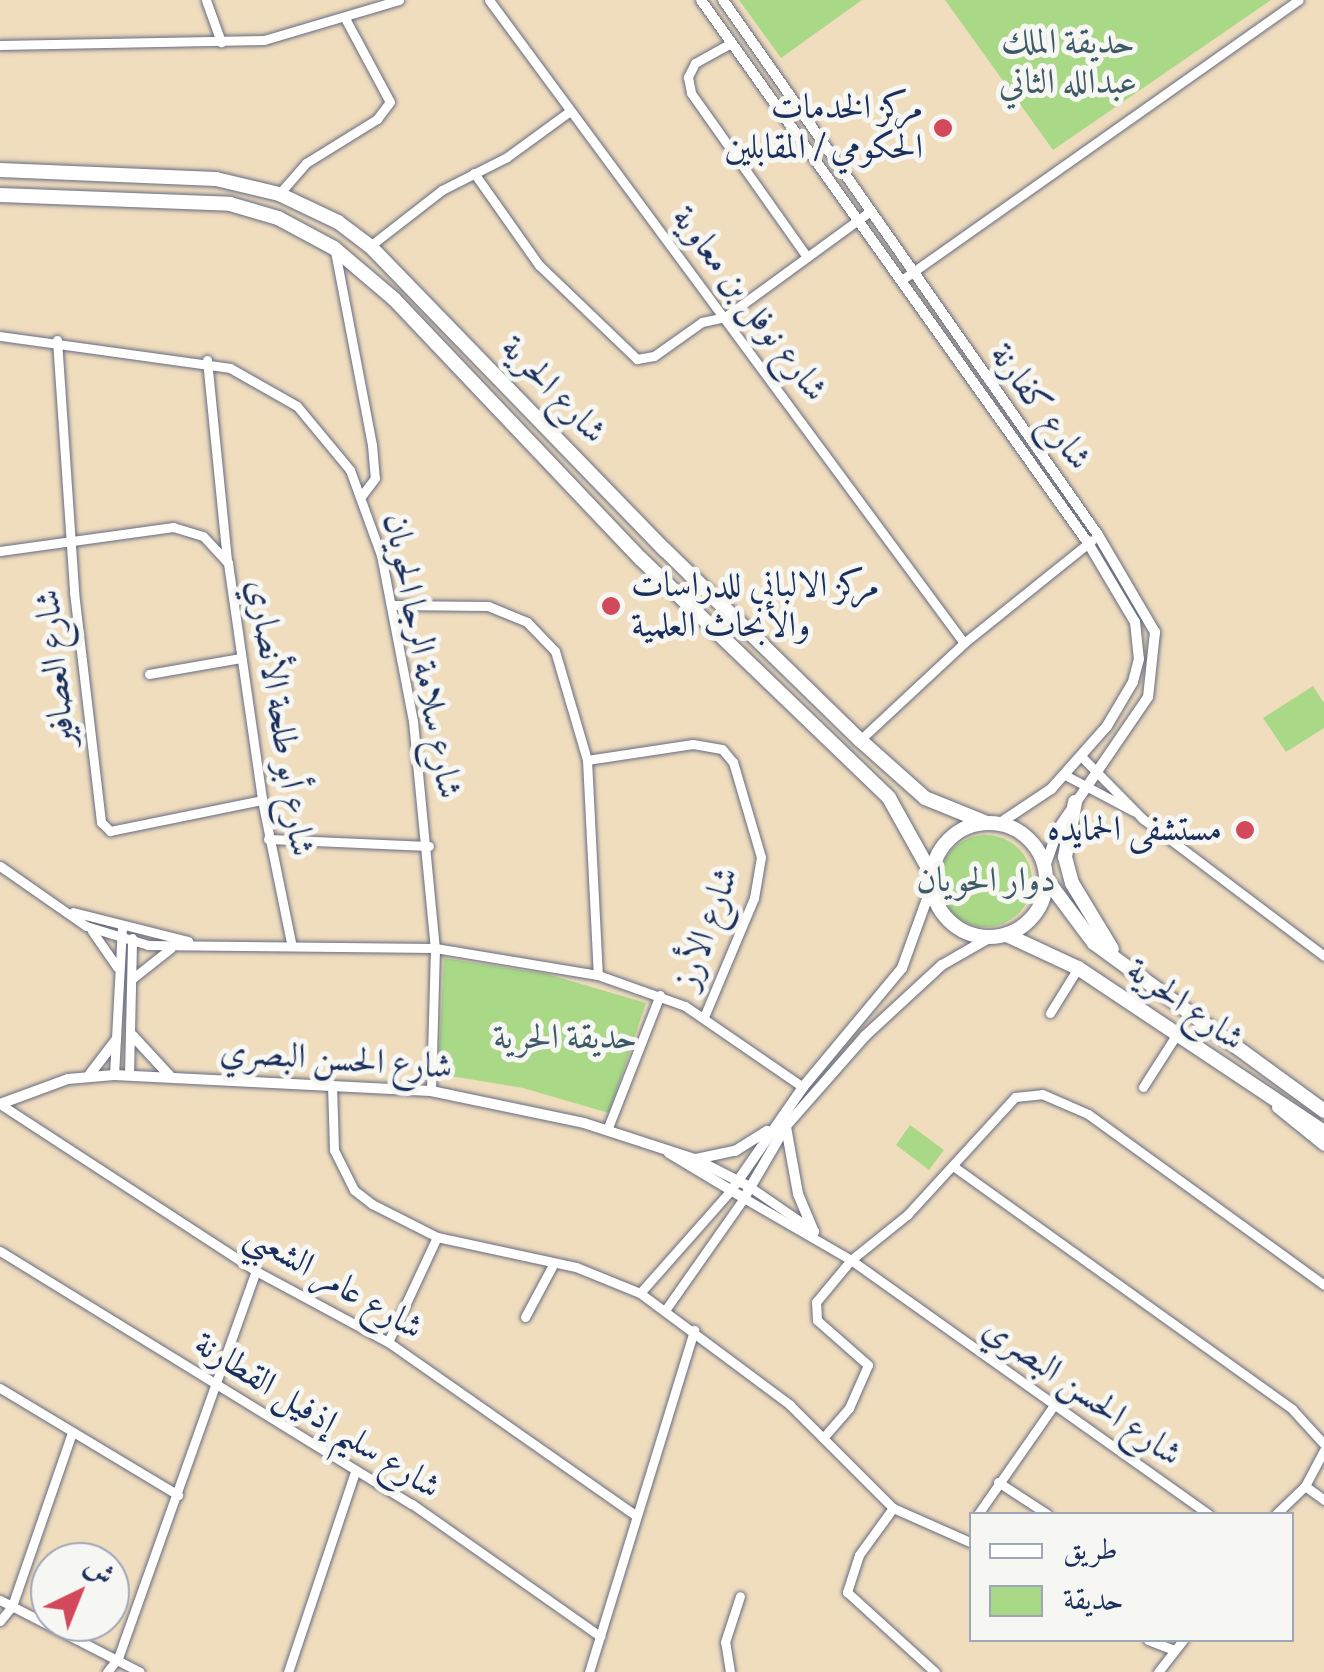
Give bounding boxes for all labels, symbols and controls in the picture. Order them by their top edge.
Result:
park label: حديقة الملك عبدالله الثاني [999,22,1137,104]
place label: مركز الخدمات الحكومي / المقابلين [725,87,923,169]
marker: مركز الخدمات الحكومي / المقابلين [932,117,954,139]
street label: شارع نوفل بن معاوية [662,198,836,410]
street label: شارع الحرية [491,327,615,453]
street label: شارع كفارنة [980,335,1100,479]
street label: شارع سلامة الرجا الحويان [374,510,470,802]
place label: مركز الالباني للدراسات والأبحاث العلمية [631,565,879,647]
street label: شارع أبو طلحة الأنصاري [237,577,323,859]
street label: شارع العصافير [27,587,85,749]
marker: مركز الالباني للدراسات والأبحاث العلمية [600,595,622,617]
place label: مستشفى الحمايده [1047,809,1222,851]
marker: مستشفى الحمايده [1232,817,1258,843]
park label: دوار الحويان [916,860,1056,902]
street label: شارع الأرز [666,861,748,995]
street label: شارع الحرية [1118,949,1252,1061]
park label: حديقة الحرية [493,1017,637,1059]
street label: شارع الحسن البصري [218,1031,454,1089]
street label: شارع عامر الشعبي [238,1214,430,1350]
street label: شارع الحسن البصري [975,1308,1189,1476]
street label: شارع سليم إذفيل القطارنة [186,1323,448,1509]
legend [969,1512,1294,1642]
text: طريق [1063,1532,1118,1569]
north arrow [30,1542,130,1642]
text: ش [77,1549,122,1593]
text: حديقة [1063,1582,1124,1619]

